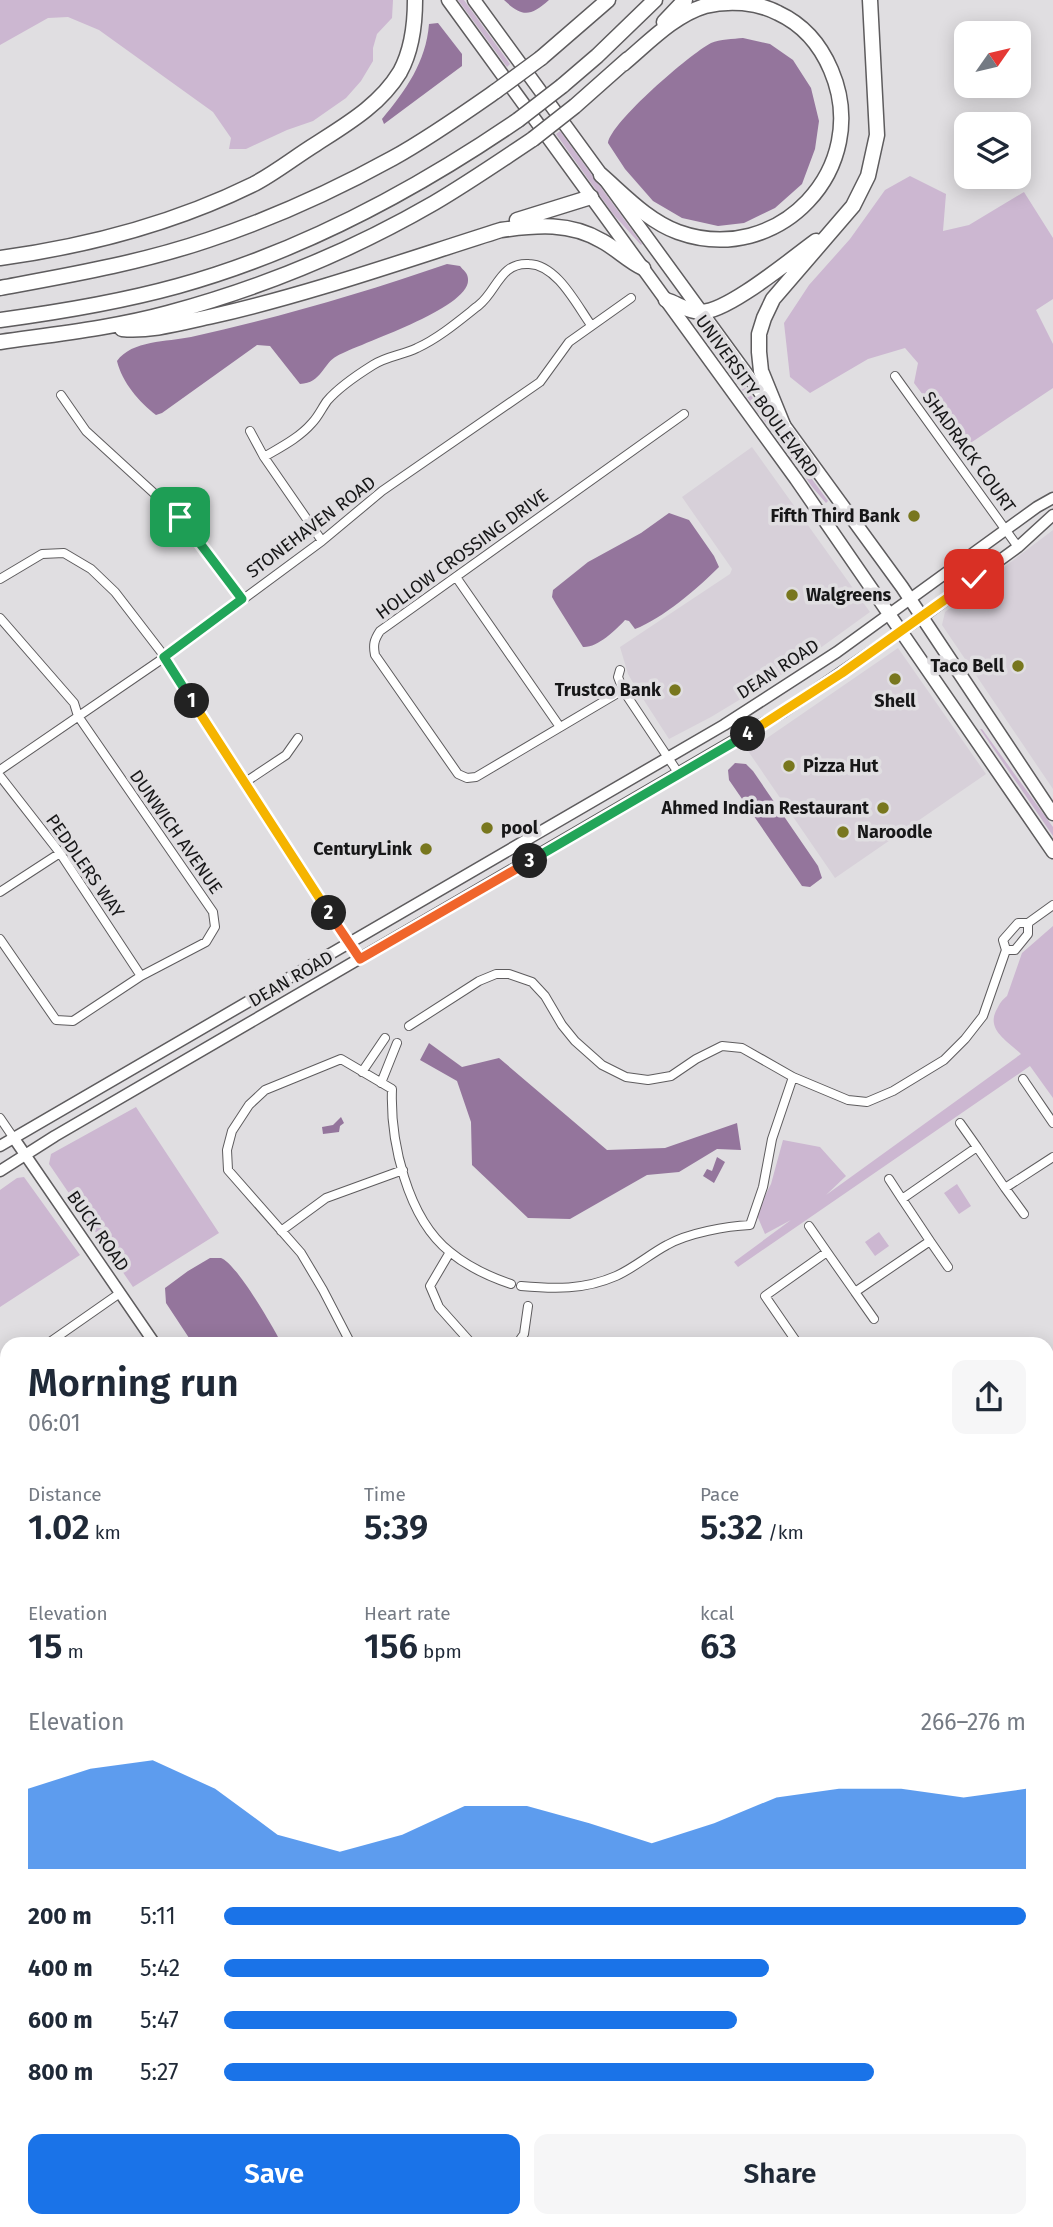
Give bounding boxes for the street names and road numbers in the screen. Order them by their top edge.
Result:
street label: UNIVERSITY BOULEVARD [691,310,823,482]
street label: SHADRACK COURT [918,387,1021,517]
street label: STONEHAVEN ROAD [242,471,380,583]
street label: HOLLOW CROSSING DRIVE [371,484,553,624]
street label: DEAN ROAD [733,634,823,704]
street label: DUNWICH AVENUE [125,766,227,898]
street label: PEDDLERS WAY [41,810,129,922]
street label: DEAN ROAD [245,946,337,1012]
street label: BUCK ROAD [62,1187,134,1275]

